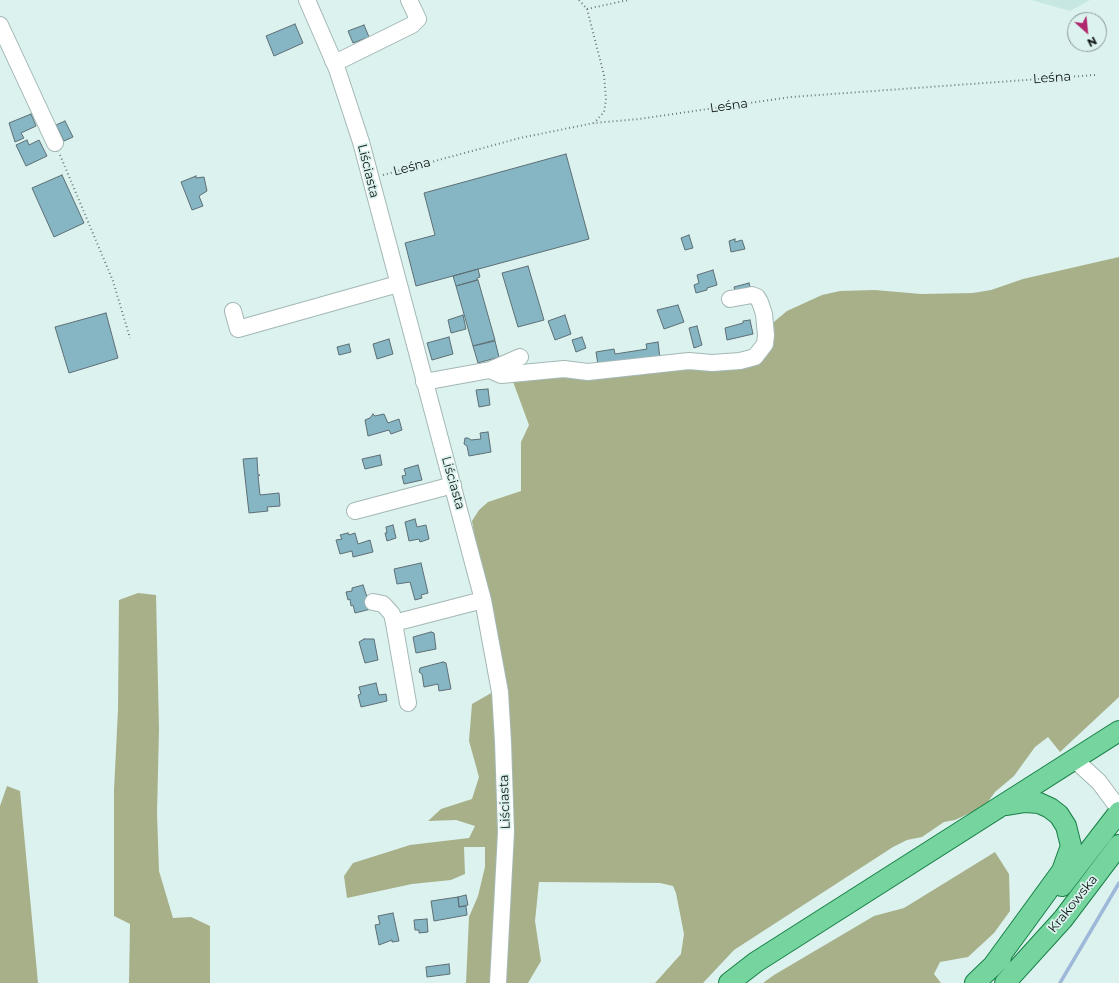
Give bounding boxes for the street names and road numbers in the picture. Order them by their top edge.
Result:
street label: Leśna [1032,69,1072,87]
street label: Leśna [709,96,749,116]
street label: Liściasta [354,142,382,200]
street label: Leśna [392,155,432,179]
street label: Liściasta [438,454,468,512]
street label: Liściasta [496,774,514,830]
street label: Krakowska [1045,872,1101,936]

